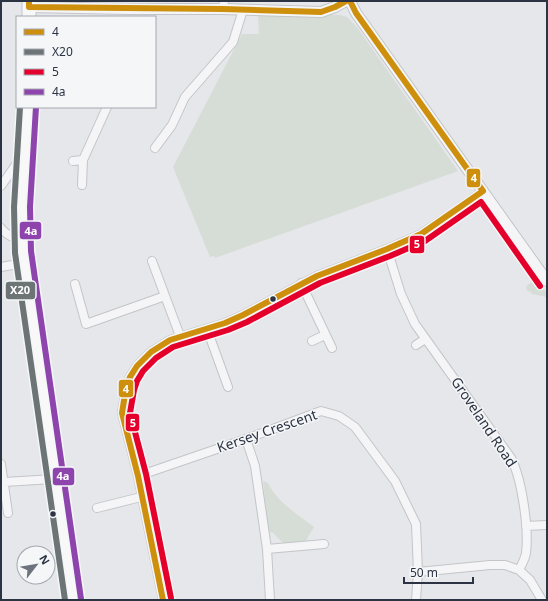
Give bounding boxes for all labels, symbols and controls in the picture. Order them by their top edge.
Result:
legend [16,16,156,108]
text: 4 [52,23,59,40]
text: X20 [52,43,73,60]
text: 5 [52,63,59,80]
text: 4a [52,83,66,100]
line badge: 4 [466,168,481,188]
text: 4 [471,170,478,185]
line badge: 4a [19,221,42,240]
text: 4a [25,223,37,238]
line badge: 5 [409,235,425,254]
text: 5 [414,236,420,251]
line badge: X20 [5,281,36,300]
text: X20 [10,282,30,297]
unlabelled marker [268,294,278,304]
street label: Groveland Road [447,373,522,471]
line badge: 4 [118,379,134,398]
text: 4 [123,381,130,396]
street label: Kersey Crescent [214,404,319,457]
line badge: 5 [125,413,140,432]
text: 5 [130,415,136,430]
line badge: 4a [52,467,75,486]
text: 4a [57,468,69,483]
unlabelled marker [48,509,58,519]
north arrow [16,545,56,585]
text: N [36,552,54,567]
scale bar [404,559,473,585]
text: 50 m [410,564,438,581]

